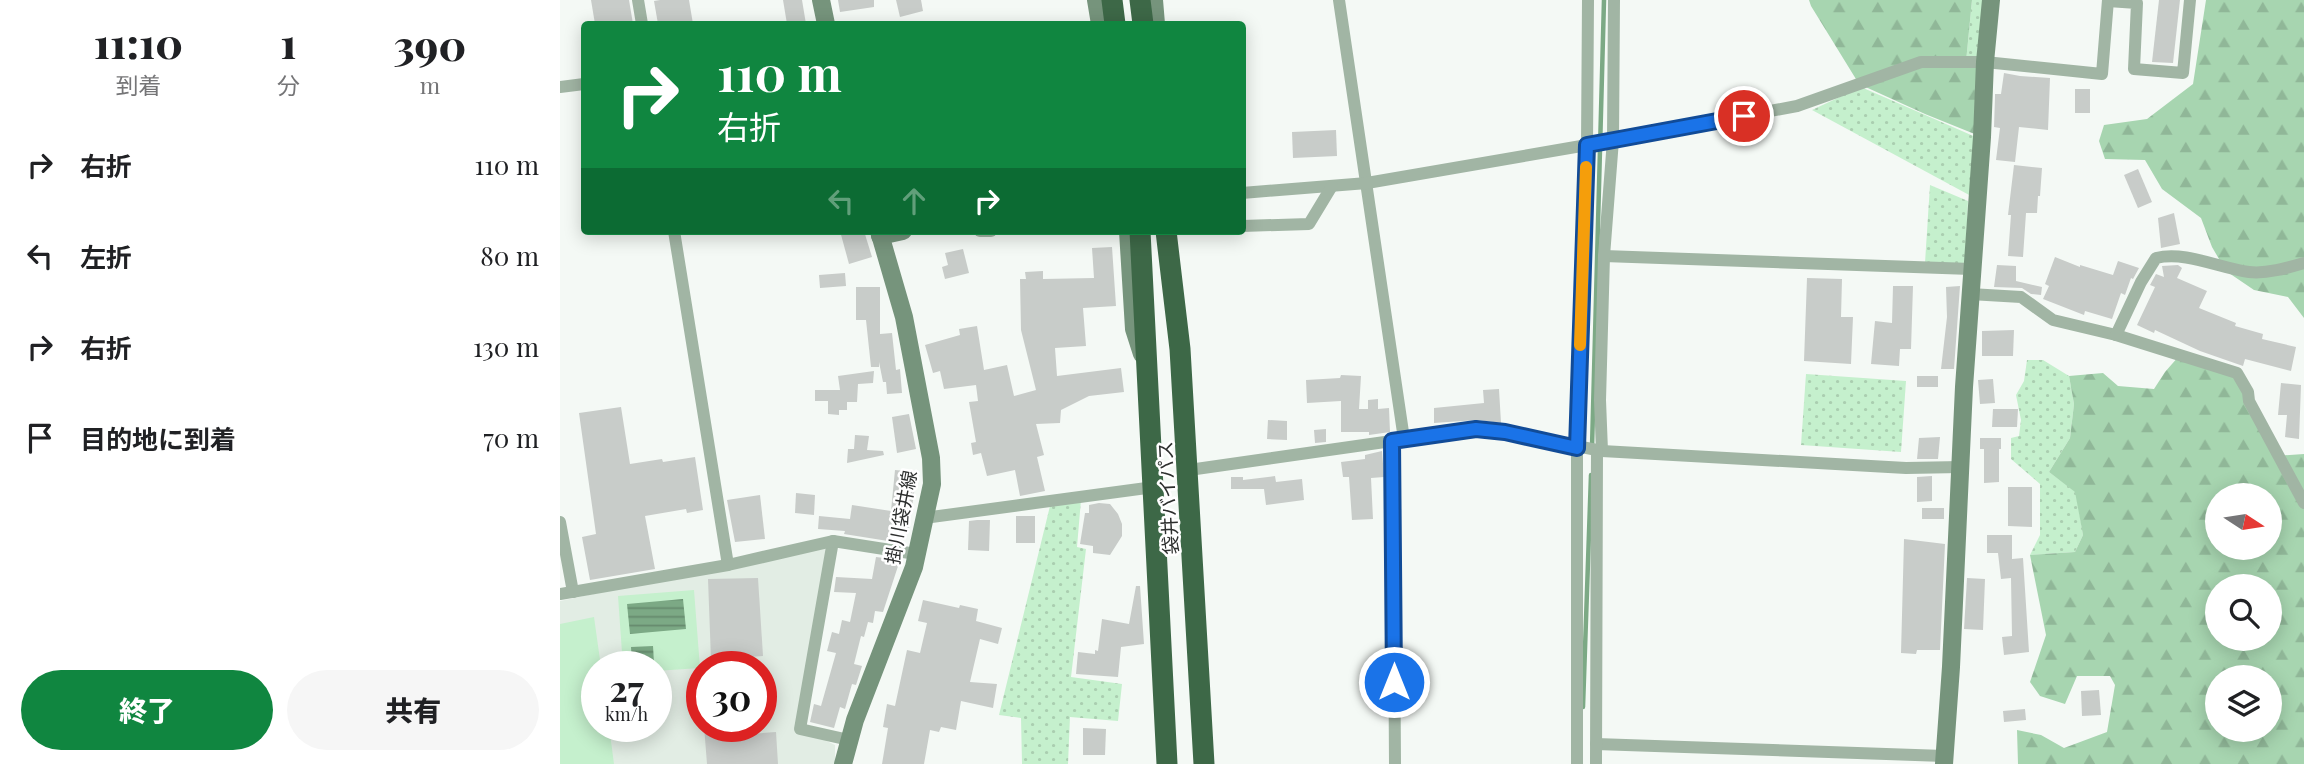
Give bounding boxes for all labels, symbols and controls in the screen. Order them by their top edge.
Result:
text: 11:10 [94,14,183,70]
text: 1 [280,14,296,70]
text: 390 [394,16,466,72]
text: 110 m [717,39,842,104]
icon: right [602,49,693,140]
text: 到着 [115,69,161,100]
text: 分 [277,69,300,100]
text: m [420,69,440,100]
pin [1714,86,1774,146]
icon: arrive [1725,97,1763,135]
text: 右折 [717,104,781,147]
icon: right [21,146,59,184]
text: 110 m [475,147,539,182]
text: 右折 [80,148,132,183]
icon: left [822,182,860,220]
icon: ahead [895,182,933,220]
icon: right [968,182,1006,220]
icon: left [21,237,59,275]
text: 80 m [480,238,539,273]
text: 左折 [80,239,132,274]
icon: right [21,328,59,366]
text: 130 m [473,329,539,364]
text: 右折 [80,330,132,365]
icon: arrive [21,419,59,457]
text: 70 m [483,420,539,455]
text: 目的地に到着 [80,421,236,456]
street label: 袋井バイパス [1151,441,1183,555]
street label: 掛川袋井線 [878,468,922,566]
north arrow [2205,483,2282,560]
map controls [2205,483,2282,742]
button: search [2205,574,2282,651]
position arrow [1357,645,1431,719]
speed limit sign: 30 [686,651,777,742]
text: 27 [609,664,644,711]
button: layers [2205,665,2282,742]
button: 終了 [21,670,273,750]
button: 共有 [287,670,539,750]
text: km/h [605,702,648,726]

